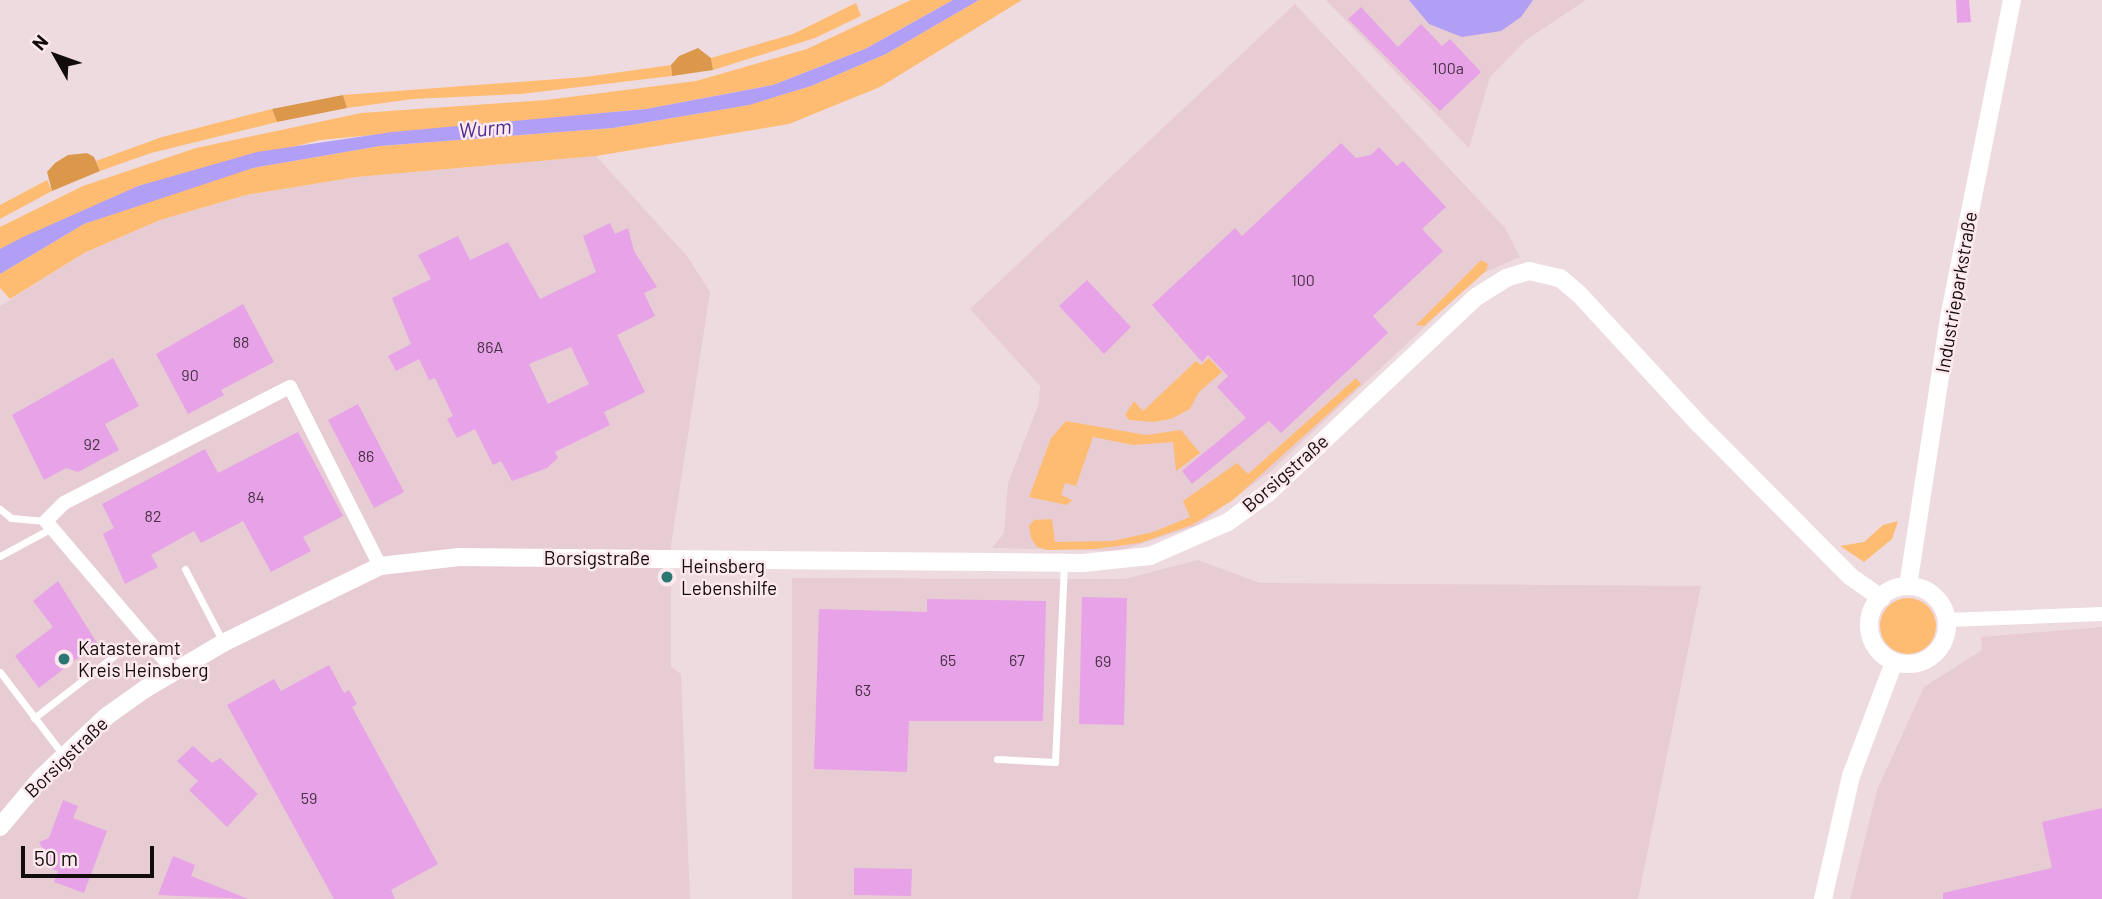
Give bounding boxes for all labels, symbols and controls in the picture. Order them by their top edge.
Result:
north arrow [21,21,91,91]
text: N [27,30,52,54]
house number: 100a [1432,58,1464,78]
water label: Wurm [458,113,512,143]
street label: Industrieparkstraße [1931,210,1981,374]
house number: 100 [1291,270,1315,290]
house number: 88 [233,332,249,352]
house number: 86A [477,337,503,357]
house number: 90 [181,365,199,385]
street label: Borsigstraße [1237,429,1333,517]
house number: 92 [84,434,100,454]
house number: 86 [358,446,374,466]
house number: 84 [247,487,265,507]
house number: 82 [145,506,161,526]
street label: Borsigstraße [544,547,650,569]
place label: Heinsberg Lebenshilfe [681,555,777,599]
marker: Heinsberg Lebenshilfe [659,569,675,585]
place label: Katasteramt Kreis Heinsberg [78,637,208,681]
house number: 65 [940,650,956,670]
house number: 67 [1009,650,1025,670]
marker: Katasteramt Kreis Heinsberg [56,651,72,667]
house number: 69 [1095,651,1111,671]
house number: 63 [855,680,871,700]
street label: Borsigstraße [20,712,112,802]
house number: 59 [301,788,317,808]
scale bar [24,832,158,876]
text: 50 m [34,845,78,870]

